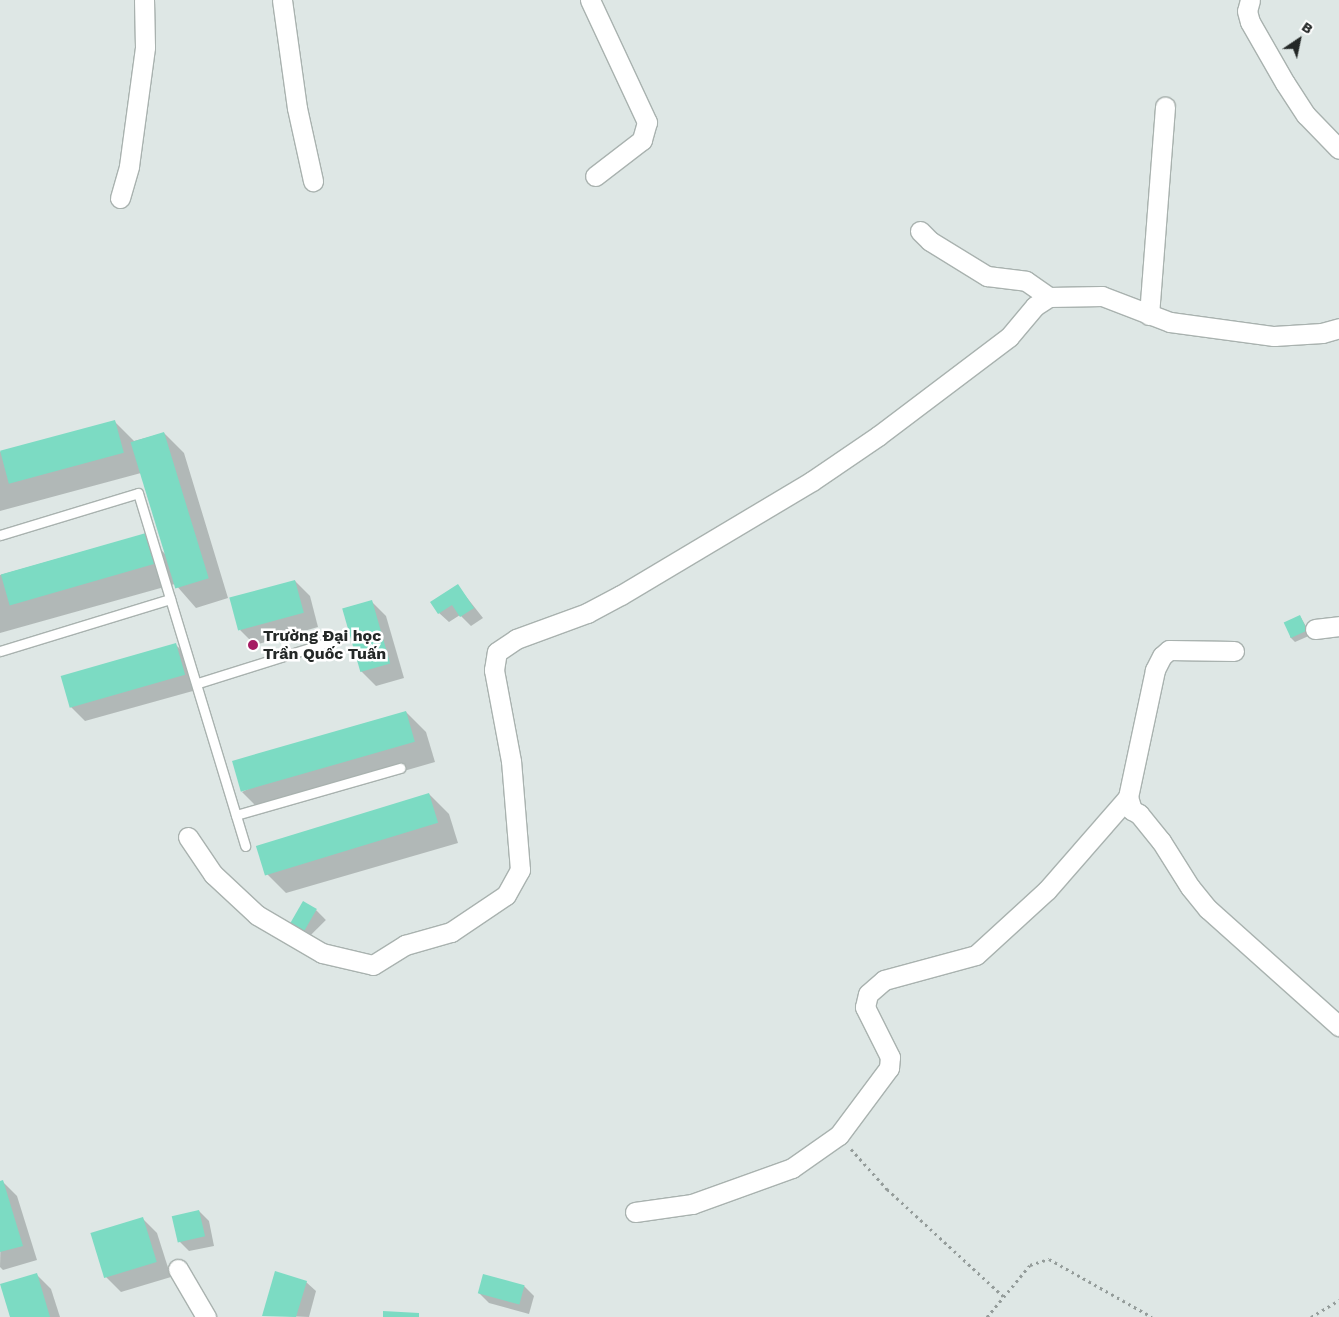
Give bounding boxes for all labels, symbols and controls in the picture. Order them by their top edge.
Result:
north arrow [1274,15,1324,65]
text: B [1299,18,1316,37]
place label: Trường Đại học Trần Quốc Tuấn [263,626,386,664]
marker: Trường Đại học Trần Quốc Tuấn [247,639,259,651]

